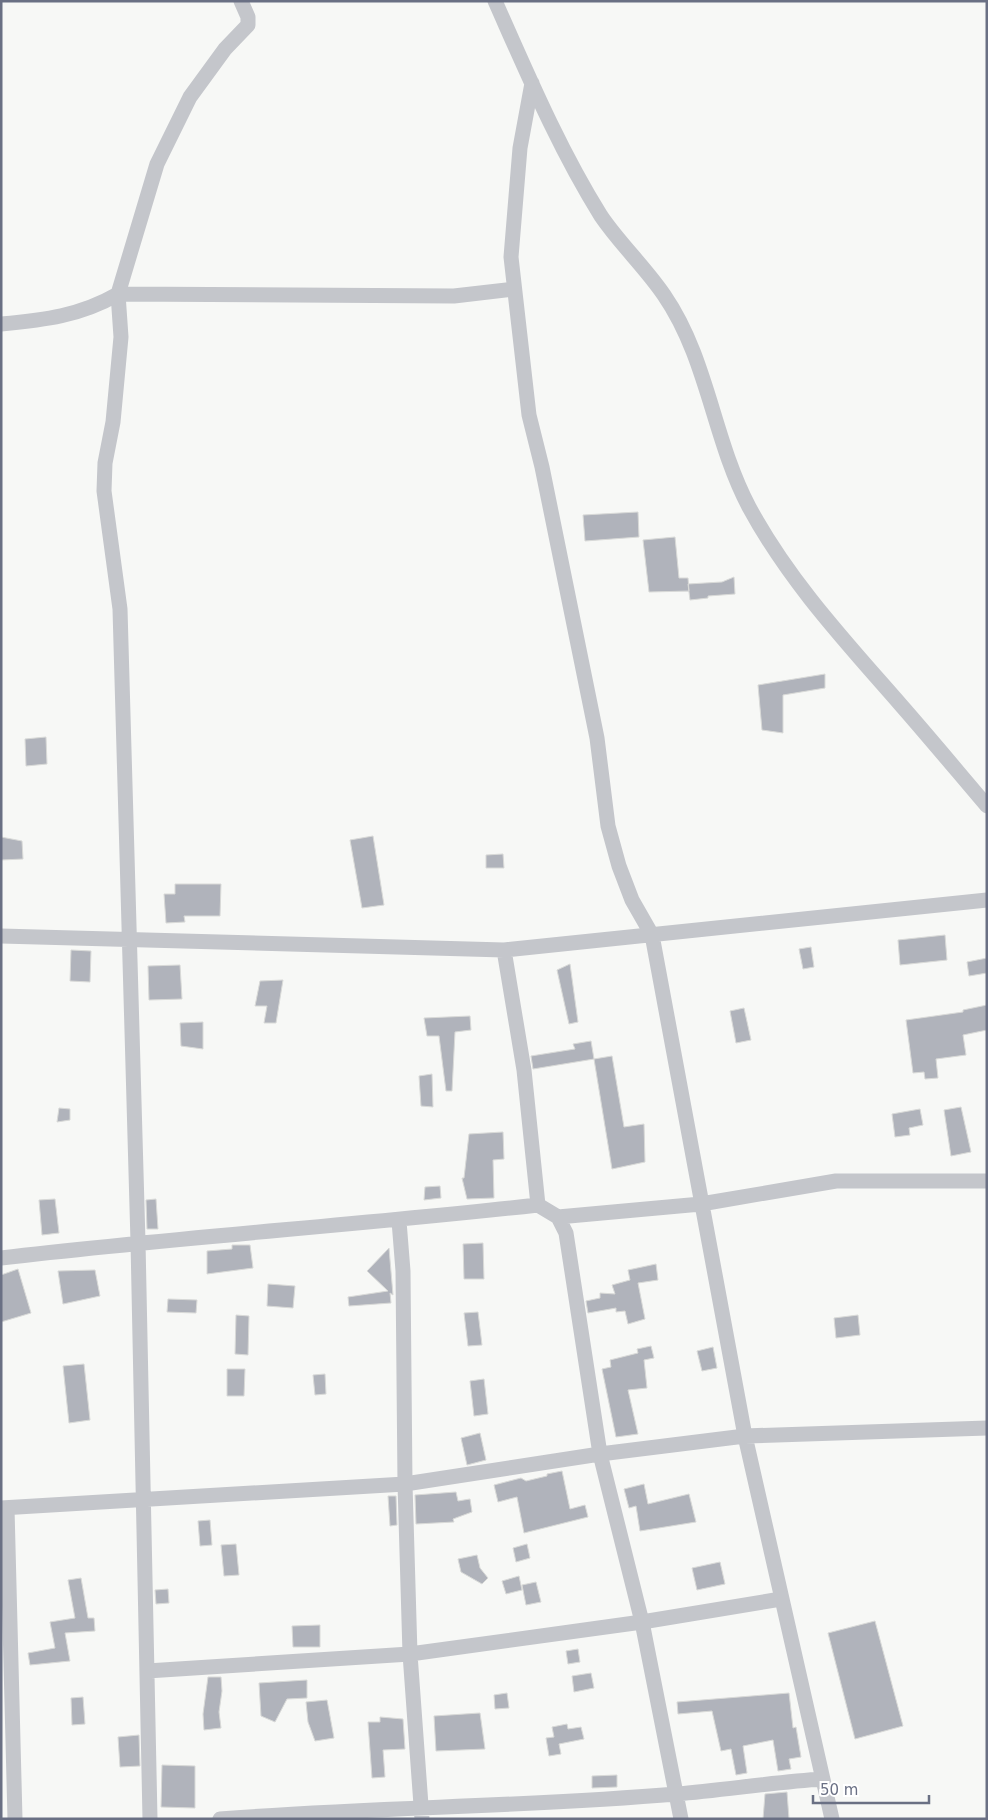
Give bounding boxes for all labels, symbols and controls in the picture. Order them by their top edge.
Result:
scale bar [813,1772,929,1804]
text: 50 m [820,1781,858,1799]

